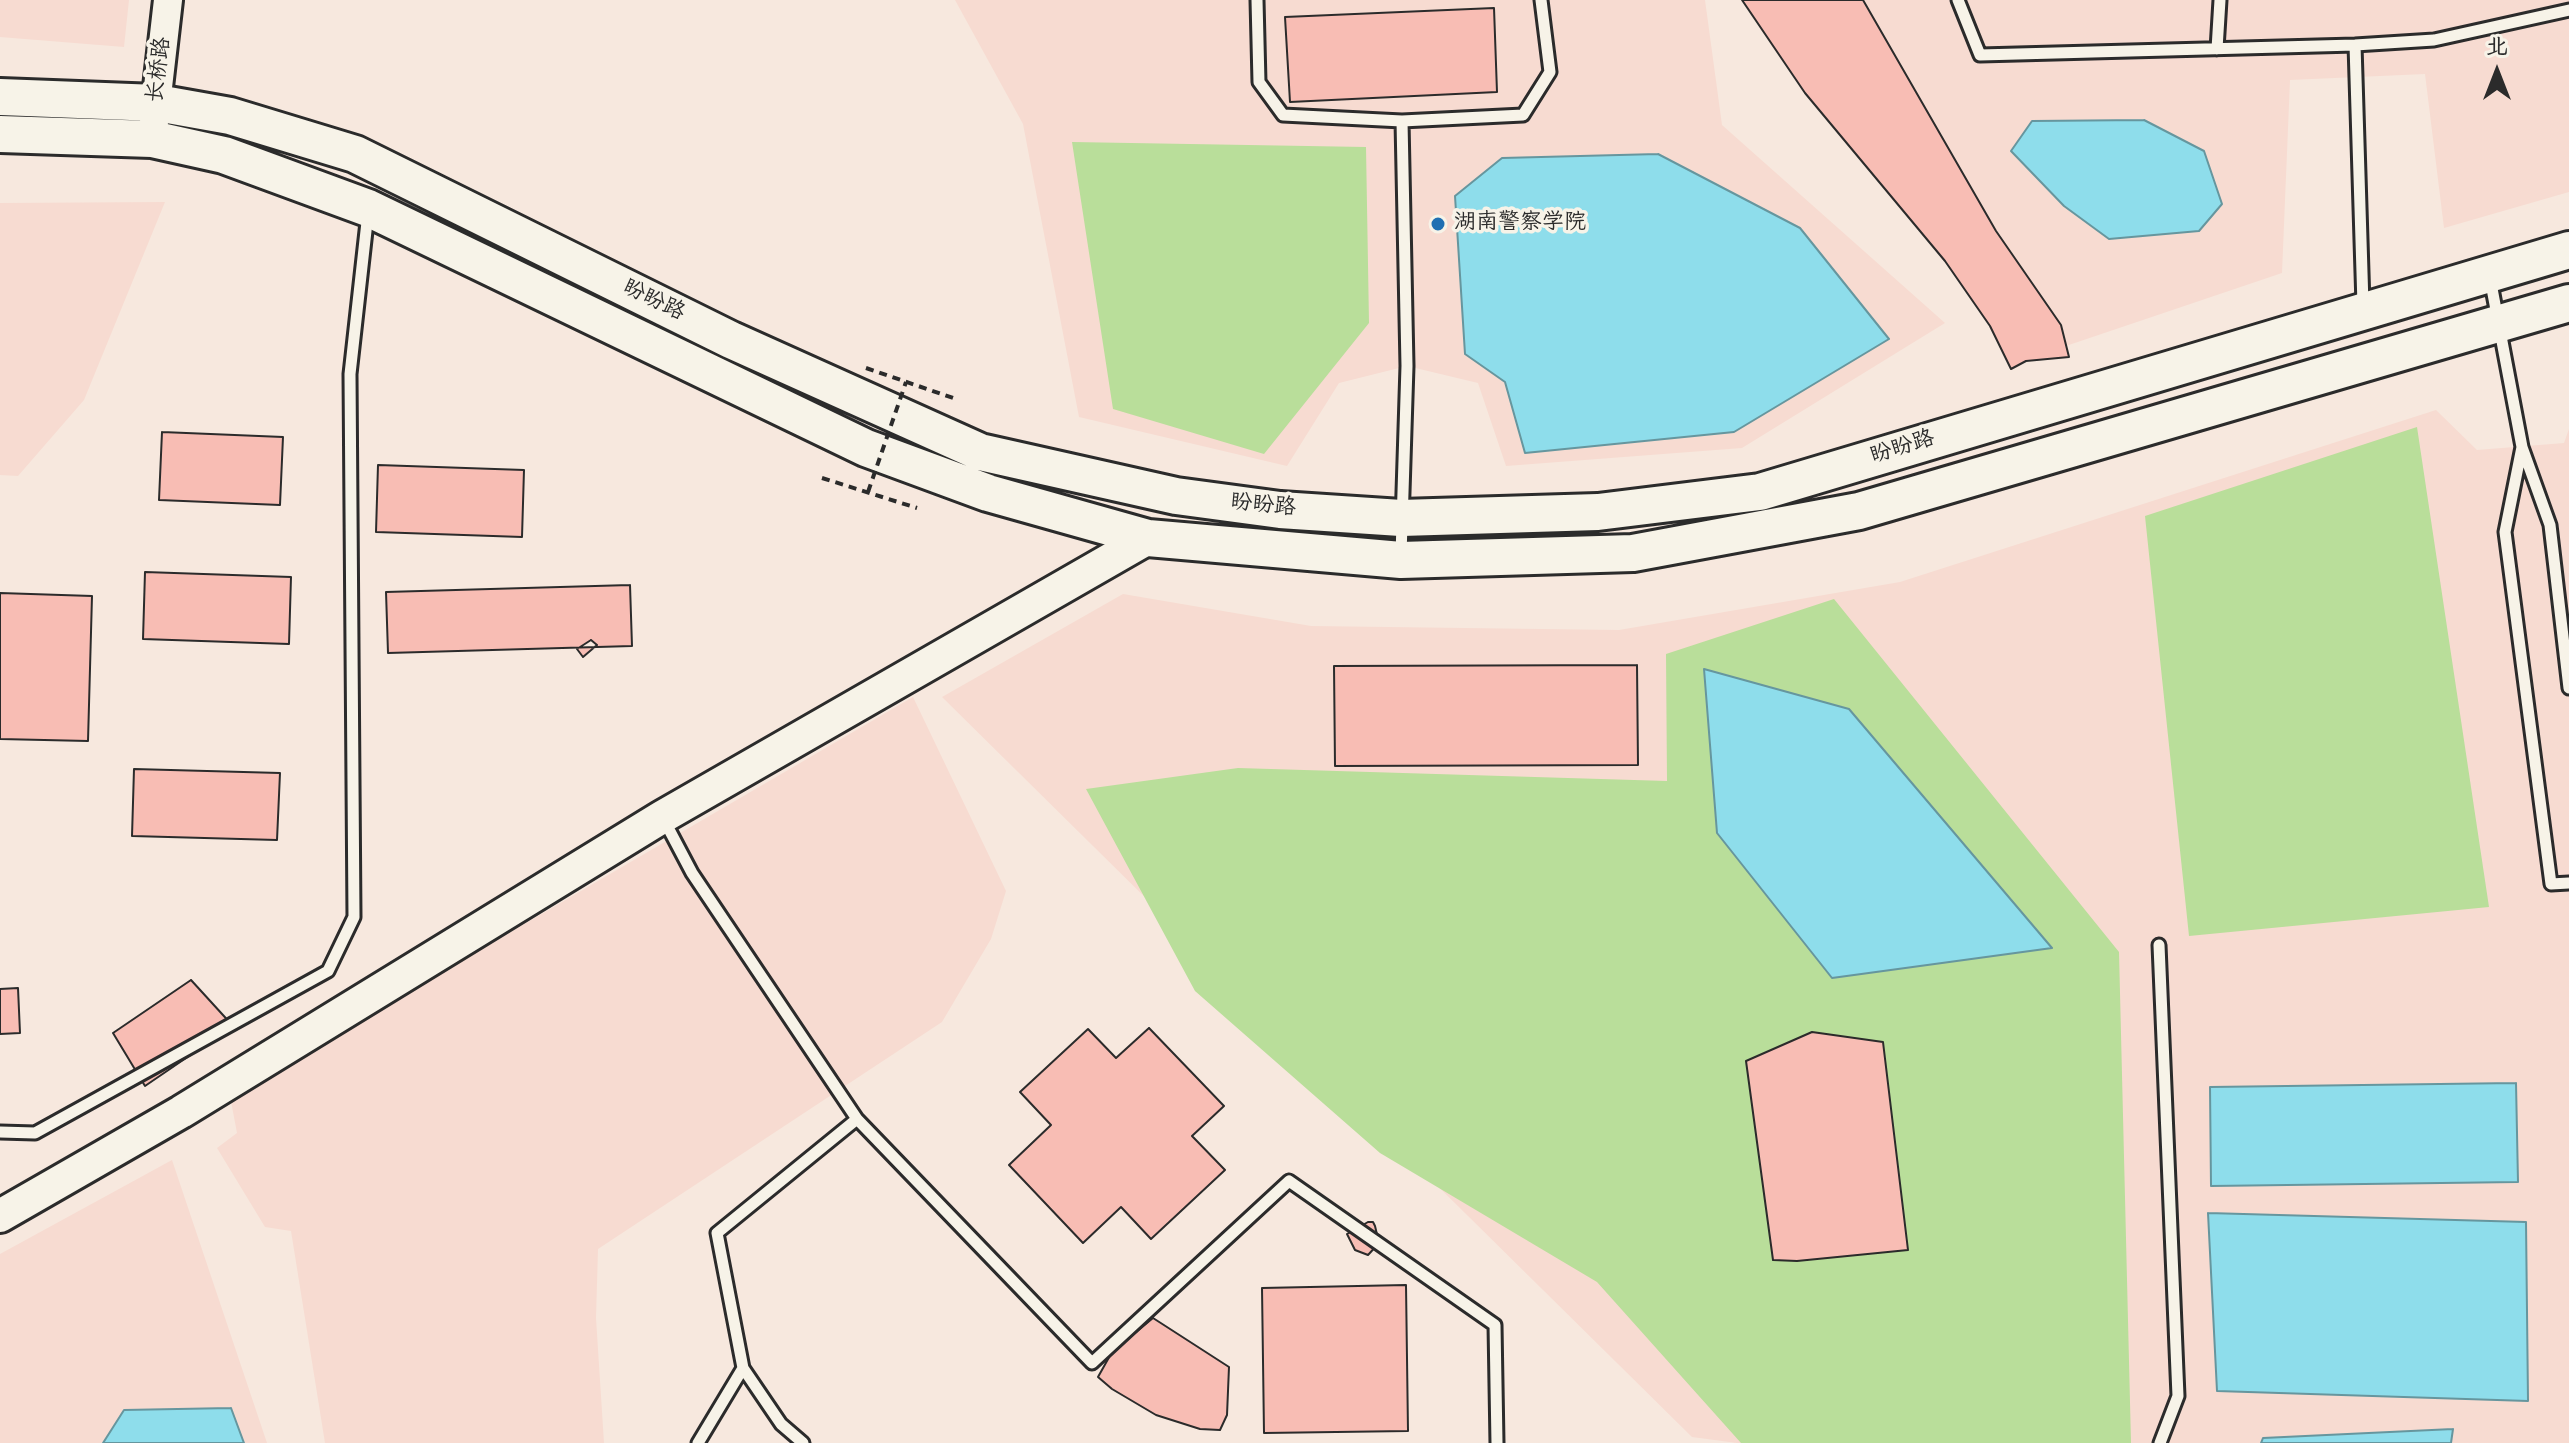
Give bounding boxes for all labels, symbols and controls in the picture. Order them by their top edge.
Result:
text: 北 [2486,30,2508,65]
north arrow [2457,32,2537,112]
street label: 长桥路 [144,36,178,104]
place label: 湖南警察学院 [1454,211,1586,237]
marker: 湖南警察学院 [1429,215,1447,233]
street label: 盼盼路 [618,276,688,328]
street label: 盼盼路 [1868,427,1938,471]
street label: 盼盼路 [1229,490,1297,524]

